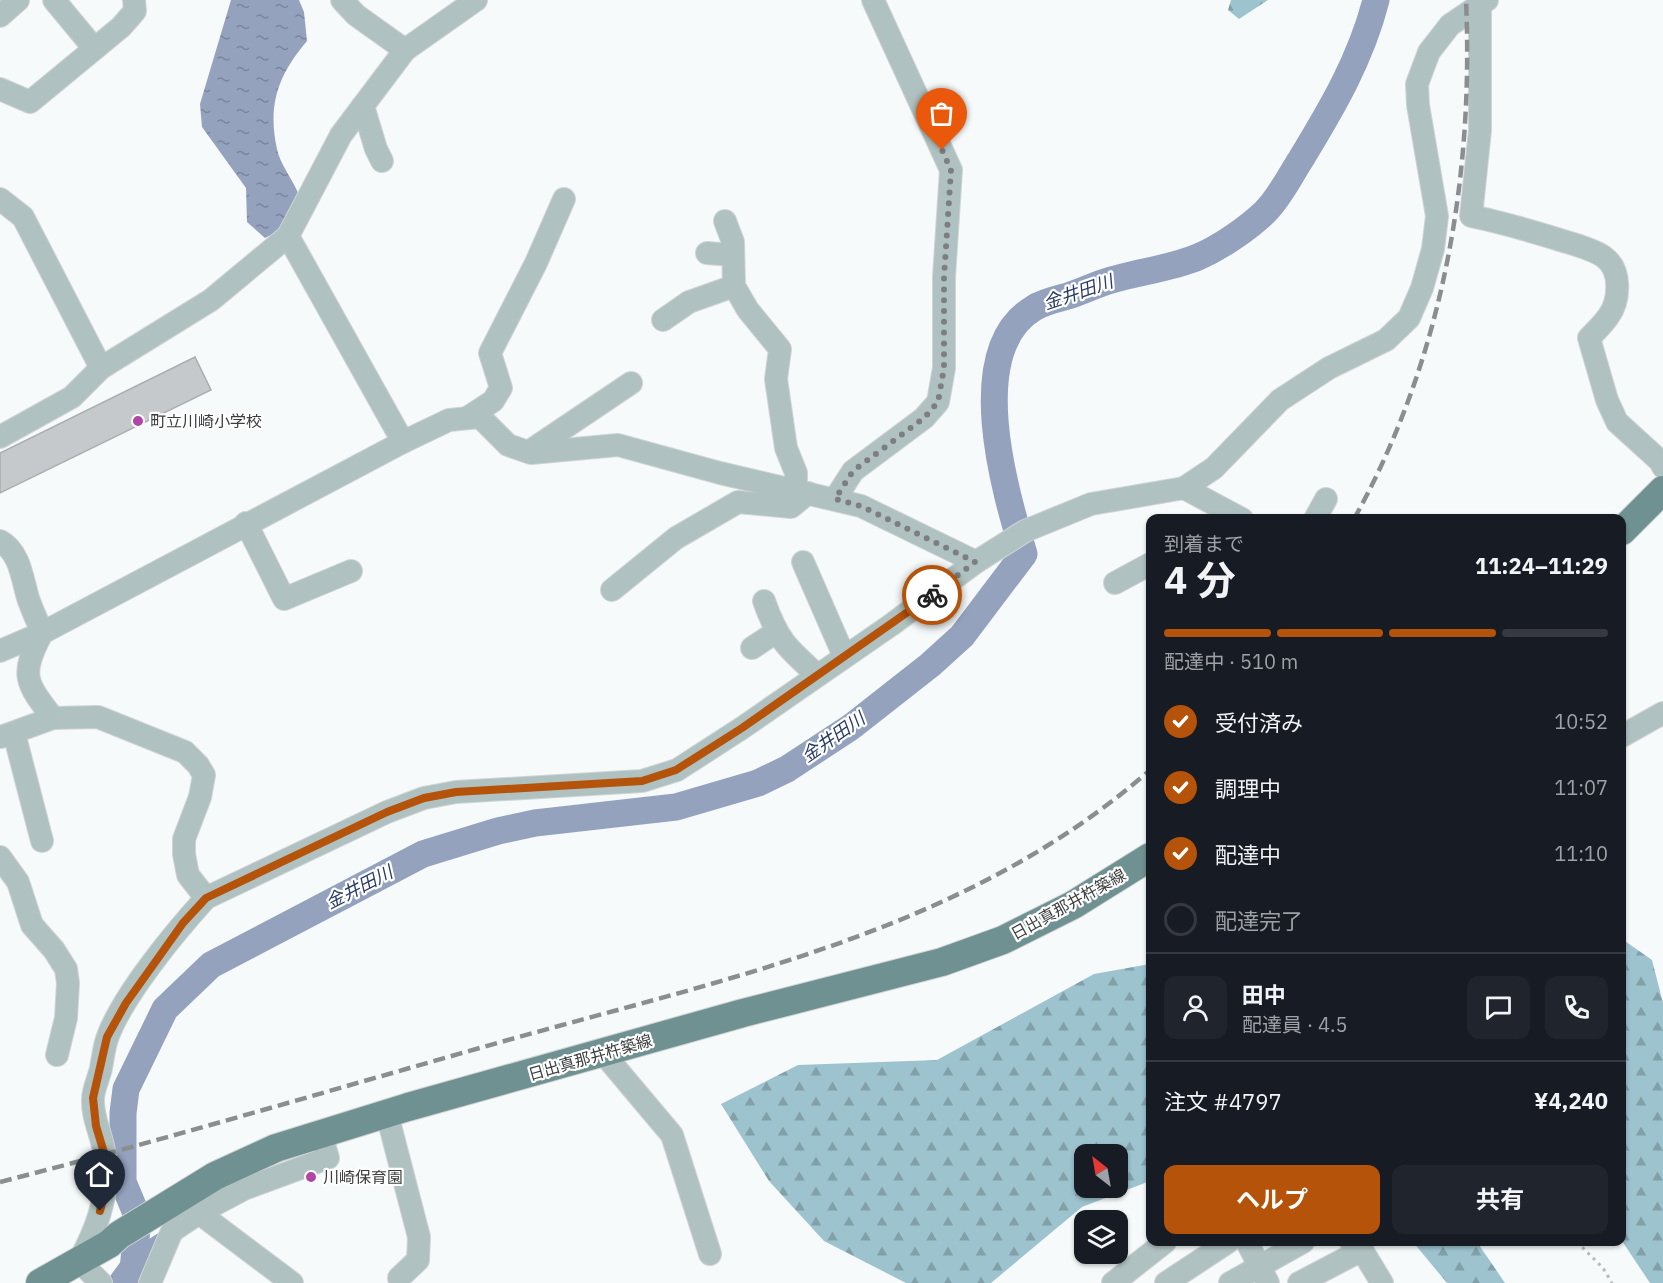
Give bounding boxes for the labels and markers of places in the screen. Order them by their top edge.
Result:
pin [916,88,967,150]
place label: 町立川崎小学校 [150,411,262,431]
marker: 町立川崎小学校 [131,414,145,428]
pin [74,1149,125,1211]
place label: 川崎保育園 [323,1167,403,1187]
marker: 川崎保育園 [304,1170,318,1184]

